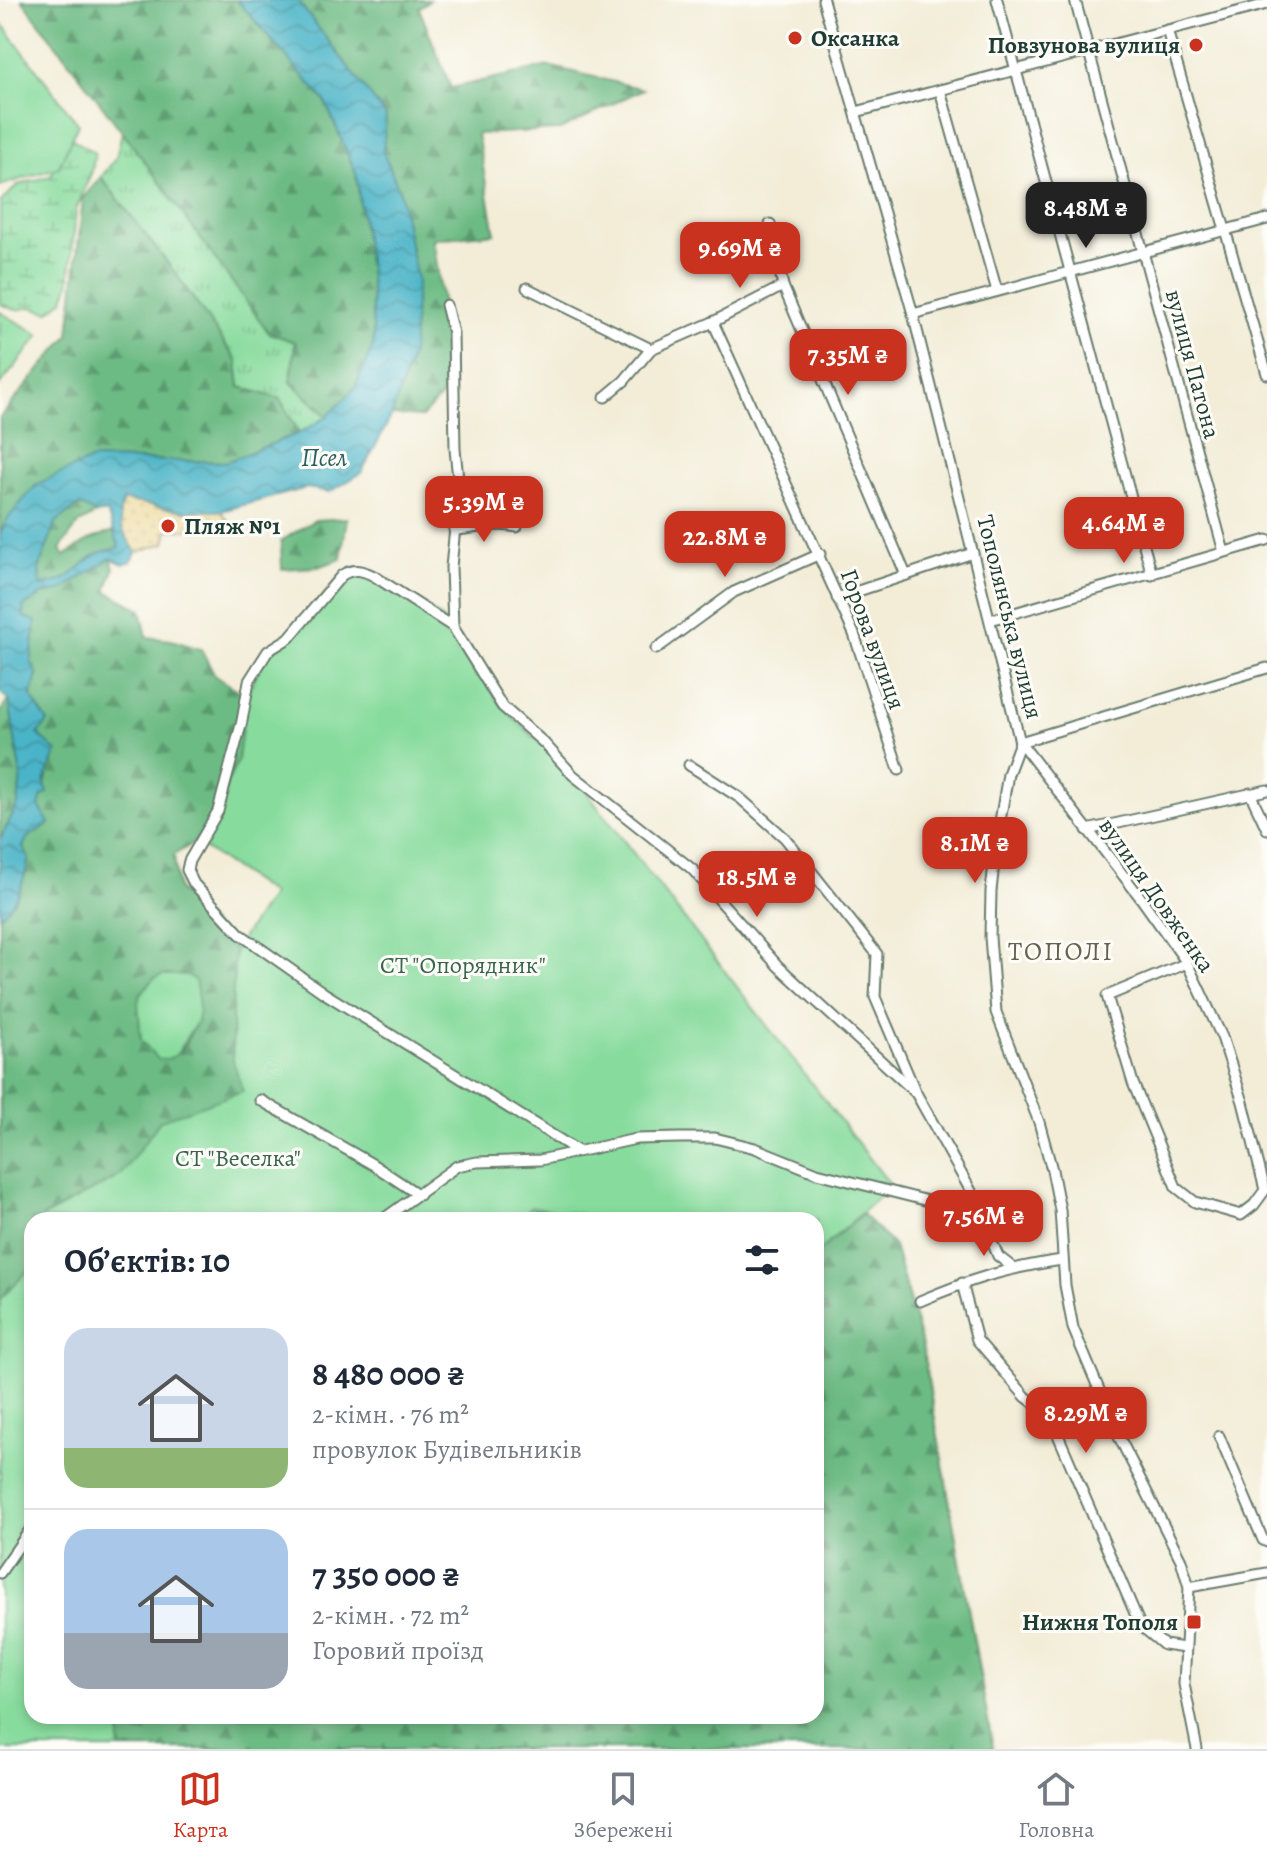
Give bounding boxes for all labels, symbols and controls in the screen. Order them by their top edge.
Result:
place label: Оксанка [811,22,900,54]
marker: Оксанка [786,29,804,47]
place label: Повзунова вулиця [988,29,1180,61]
marker: Повзунова вулиця [1187,36,1205,54]
pin: 8.48M ₴ [1012,182,1160,250]
text: 8.48M ₴ [1044,190,1128,225]
pin: 9.69M ₴ [666,222,814,290]
text: 9.69M ₴ [698,230,782,265]
street label: вулиця Патона [1158,286,1228,442]
pin: 7.35M ₴ [774,329,922,397]
text: 7.35M ₴ [808,337,888,372]
water label: Псел [301,440,348,475]
pin: 5.39M ₴ [410,476,558,544]
text: 5.39M ₴ [443,484,525,519]
pin: 4.64M ₴ [1050,497,1198,565]
text: 4.64M ₴ [1082,505,1166,540]
place label: Пляж №1 [184,510,281,542]
pin: 22.8M ₴ [651,511,799,579]
street label: Тополянська вулиця [969,512,1051,722]
marker: Пляж №1 [159,517,177,535]
text: 22.8M ₴ [682,519,768,554]
street label: Горова вулиця [833,564,913,714]
street label: вулиця Довженка [1092,811,1222,979]
pin: 8.1M ₴ [910,817,1040,885]
text: 8.1M ₴ [940,825,1010,860]
pin: 18.5M ₴ [683,851,831,919]
text: 18.5M ₴ [717,859,797,894]
district label: ТОПОЛІ [1008,934,1114,969]
park label: СТ "Опорядник" [380,949,546,981]
park label: СТ "Веселка" [175,1142,301,1174]
pin: 7.56M ₴ [910,1190,1058,1258]
text: 7.56M ₴ [943,1198,1025,1233]
text: Об’єктів: 10 [64,1237,230,1284]
icon: filters [740,1238,784,1282]
text: 8 480 000 ₴ [312,1350,465,1397]
icon: home [128,1360,224,1456]
pin: 8.29M ₴ [1012,1387,1160,1455]
text: 8.29M ₴ [1044,1395,1128,1430]
text: 2-кімн. · 76 m² [312,1397,469,1432]
text: провулок Будівельників [312,1432,582,1467]
text: 7 350 000 ₴ [312,1551,460,1598]
icon: home [128,1561,224,1657]
text: 2-кімн. · 72 m² [312,1598,469,1633]
place label: Нижня Тополя [1022,1606,1178,1638]
marker: Нижня Тополя [1185,1613,1203,1631]
text: Горовий проїзд [312,1633,484,1668]
tab: Карта [173,1767,228,1845]
tab: Збережені [574,1767,673,1845]
tab: Головна [1018,1767,1094,1845]

